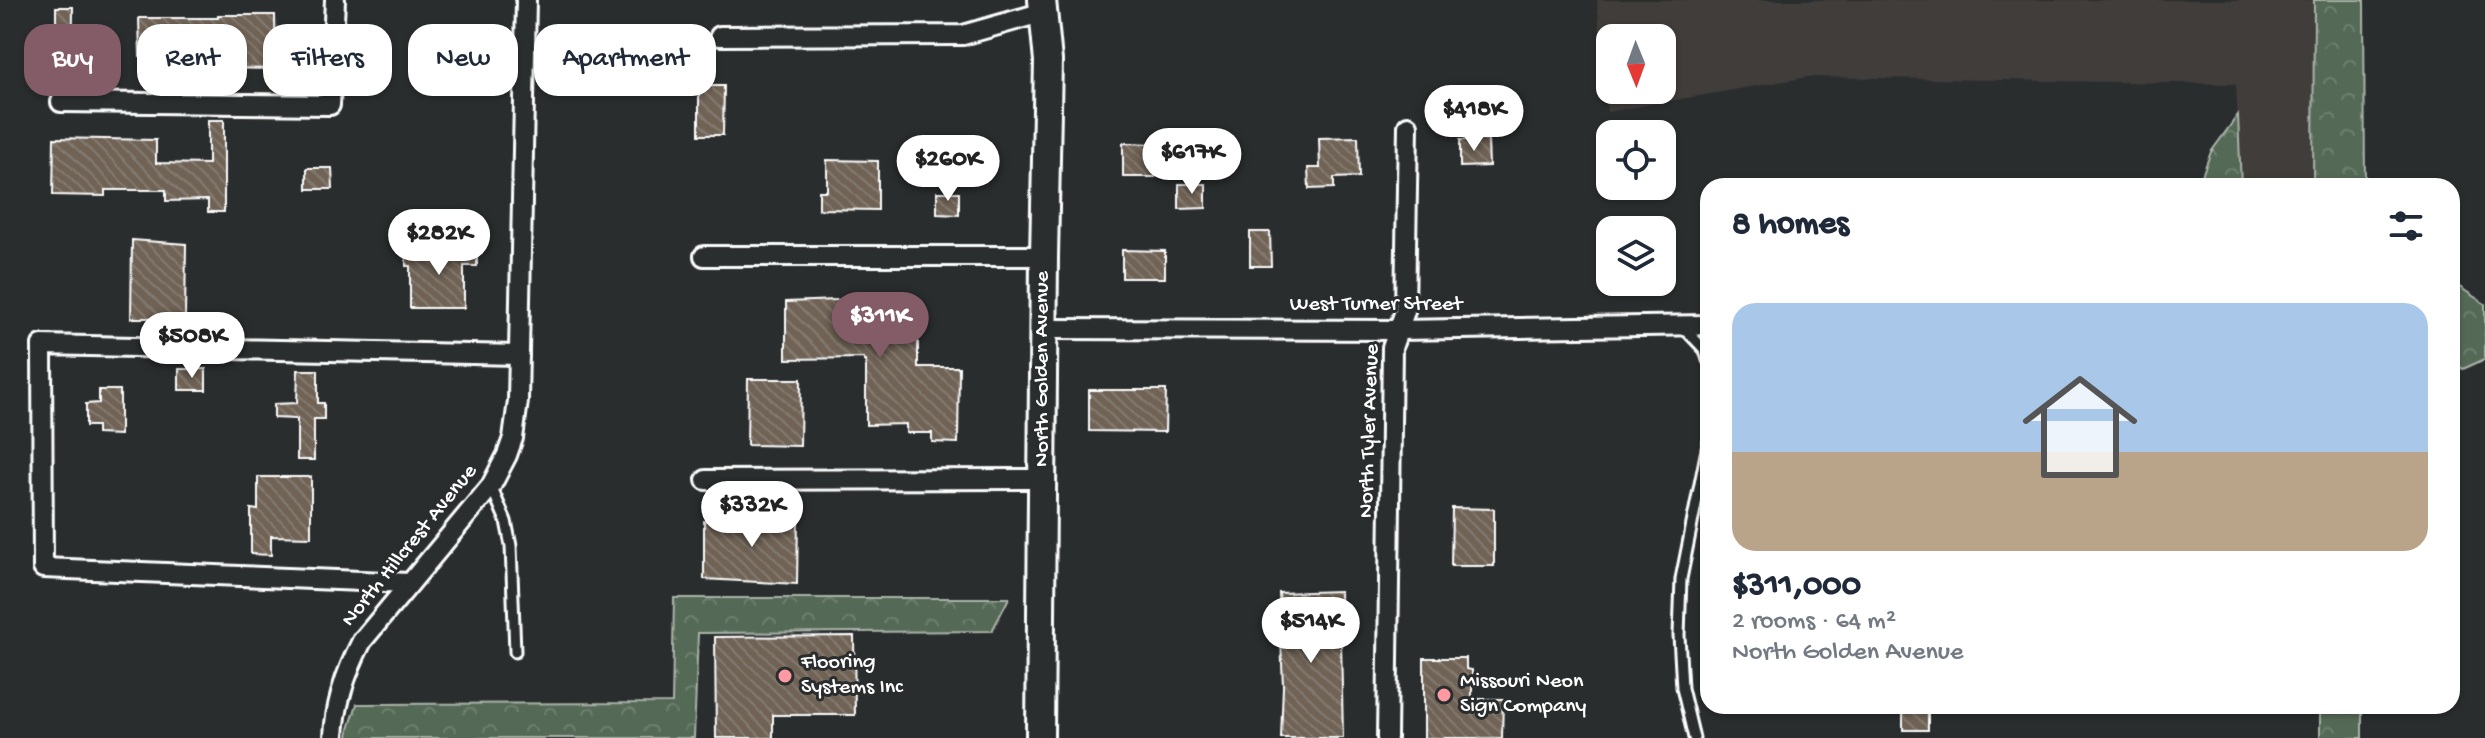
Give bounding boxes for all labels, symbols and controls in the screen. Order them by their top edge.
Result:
chip: Buy [24,24,121,96]
chip: Rent [137,24,247,96]
chip: Filters [263,24,392,96]
chip: New [408,24,518,96]
chip: Apartment [534,24,716,96]
north arrow [1596,24,1676,104]
map controls [1596,24,1676,296]
pin: $418K [1418,85,1530,153]
text: $418K [1442,95,1506,126]
button: locate [1596,120,1676,200]
pin: $617K [1136,128,1248,196]
pin: $260K [892,135,1004,203]
text: $617K [1160,138,1224,169]
text: $260K [915,145,981,176]
icon: filters [2384,204,2428,248]
text: 8 homes [1732,206,1849,246]
pin: $282K [383,209,495,277]
button: layers [1596,216,1676,296]
text: $282K [406,219,472,250]
street label: North Golden Avenue [1030,270,1056,467]
pin: $311K [824,292,936,360]
street label: West Turner Street [1290,292,1464,318]
text: $311K [850,302,910,333]
pin: $508K [136,312,248,380]
text: $508K [158,322,226,353]
street label: North Tyler Avenue [1354,343,1386,519]
icon: home [2008,355,2152,499]
street label: North Hillcrest Avenue [336,459,484,633]
pin: $332K [696,481,808,549]
text: $332K [719,491,785,522]
text: $311,000 [1732,567,1861,607]
pin: $514K [1255,597,1367,665]
text: $514K [1280,607,1342,638]
text: 2 rooms · 64 m² [1732,607,1896,638]
text: North Golden Avenue [1732,638,1963,669]
place label: Flooring Systems Inc [800,650,904,701]
marker: Flooring Systems Inc [776,667,794,685]
place label: Missouri Neon Sign Company [1460,669,1587,720]
marker: Missouri Neon Sign Company [1435,686,1453,704]

